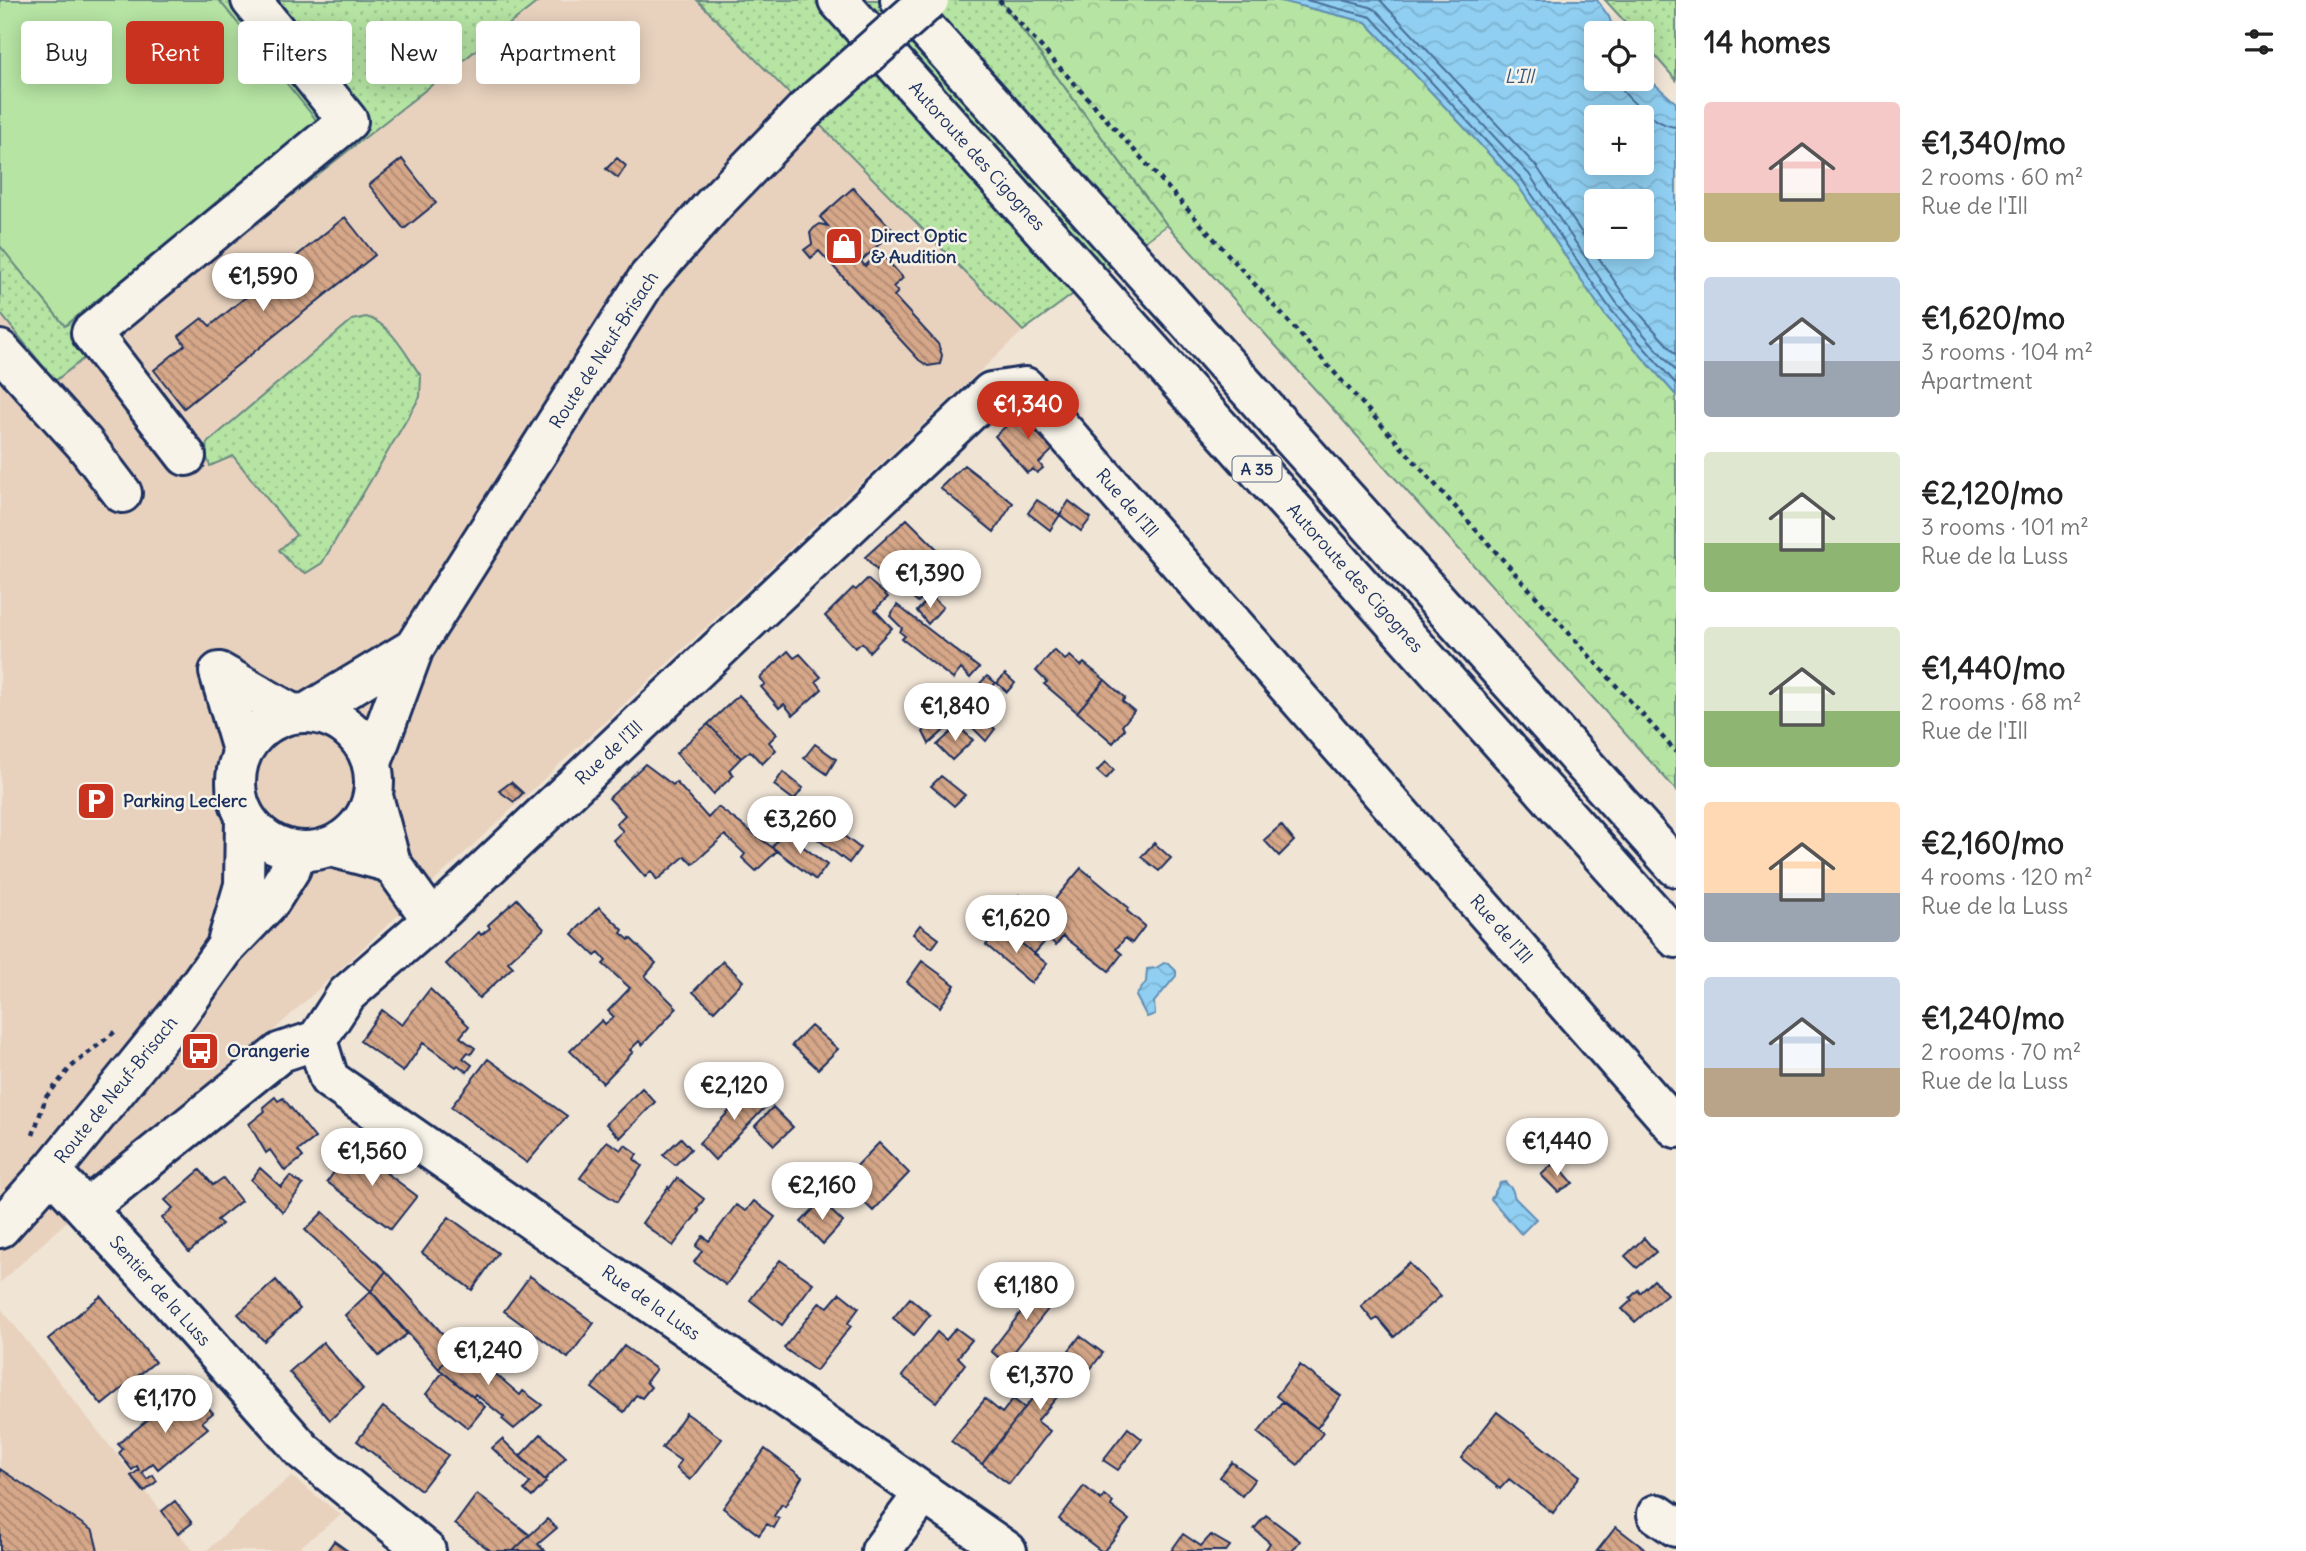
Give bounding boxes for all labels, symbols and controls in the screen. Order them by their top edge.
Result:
chip: Buy [21,21,112,84]
chip: Rent [126,21,224,84]
chip: Filters [238,21,352,84]
chip: New [366,21,462,84]
chip: Apartment [476,21,640,84]
map controls [1584,21,1654,259]
button: locate [1584,21,1654,91]
text: 14 homes [1704,23,1831,61]
icon: filters [2240,23,2278,61]
water label: L'Ill [1504,64,1536,88]
street label: Autoroute des Cigognes [904,76,1050,235]
button: + [1584,105,1654,175]
text: €1,340/mo [1921,124,2066,162]
icon: home [1760,130,1844,214]
text: 2 rooms · 60 m² [1921,162,2083,191]
button: − [1584,189,1654,259]
text: Rue de l'Ill [1921,191,2028,220]
place label: Direct Optic & Audition [871,224,967,268]
shop icon: Direct Optic & Audition [823,225,865,267]
pin: €1,590 [206,254,320,313]
text: €1,590 [228,261,298,290]
street label: Route de Neuf-Brisach [544,267,663,433]
text: €1,620/mo [1921,299,2065,337]
icon: home [1760,305,1844,389]
text: 3 rooms · 104 m² [1921,337,2093,366]
text: Apartment [1921,366,2033,395]
pin: €1,340 [971,382,1085,441]
text: €1,340 [993,389,1063,418]
road number: A 35 [1232,456,1282,482]
street label: Rue de l'Ill [1091,464,1163,542]
text: €2,120/mo [1921,474,2063,512]
icon: home [1760,480,1844,564]
street label: Autoroute des Cigognes [1282,498,1428,657]
text: 3 rooms · 101 m² [1921,512,2089,541]
text: Rue de la Luss [1921,541,2068,570]
pin: €1,390 [873,550,987,610]
text: €1,390 [895,558,965,587]
text: €1,440/mo [1921,649,2065,687]
icon: home [1760,655,1844,739]
pin: €1,840 [898,684,1012,743]
text: 2 rooms · 68 m² [1921,687,2082,716]
text: €1,840 [920,691,990,720]
street label: Rue de l'Ill [570,716,647,790]
text: Rue de l'Ill [1921,716,2028,745]
parking icon: Parking Leclerc [75,780,117,822]
place label: Parking Leclerc [123,789,247,812]
pin: €3,260 [743,796,857,856]
text: €3,260 [763,804,837,833]
text: €2,160/mo [1921,824,2064,862]
icon: home [1760,830,1844,914]
text: 4 rooms · 120 m² [1921,862,2093,891]
street label: Rue de l'Ill [1465,890,1537,968]
text: Rue de la Luss [1921,891,2068,920]
pin: €1,620 [959,895,1073,955]
text: €1,620 [981,903,1051,932]
text: €1,240/mo [1921,999,2065,1037]
icon: home [1760,1005,1844,1089]
street label: Route de Neuf-Brisach [49,1011,182,1168]
bus stop icon: Orangerie [179,1030,221,1072]
text: 2 rooms · 70 m² [1921,1037,2081,1066]
place label: Orangerie [227,1039,310,1062]
pin: €2,120 [677,1062,791,1122]
text: Rue de la Luss [1921,1066,2068,1095]
text: €2,120 [700,1070,768,1099]
pin: €1,440 [1500,1118,1614,1178]
text: €1,440 [1522,1126,1592,1155]
pin: €1,560 [315,1128,429,1188]
text: €1,560 [337,1136,407,1165]
pin: €2,160 [765,1162,879,1222]
text: €2,160 [788,1170,856,1199]
street label: Sentier de la Luss [105,1231,216,1351]
street label: Rue de la Luss [597,1260,705,1345]
pin: €1,180 [969,1262,1083,1322]
text: €1,180 [993,1270,1059,1299]
pin: €1,240 [431,1328,545,1387]
text: €1,240 [453,1335,523,1364]
pin: €1,370 [983,1352,1097,1412]
text: €1,370 [1006,1360,1074,1389]
pin: €1,170 [108,1376,222,1435]
text: €1,170 [133,1383,197,1412]

